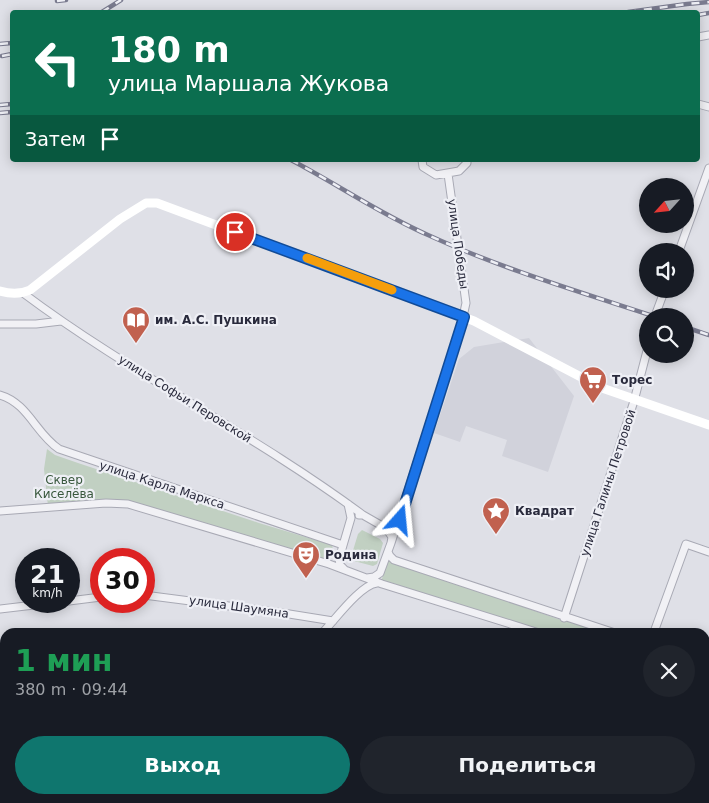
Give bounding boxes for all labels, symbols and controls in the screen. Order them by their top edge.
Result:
icon: left [25,30,90,95]
text: 180 m [108,30,230,70]
text: улица Маршала Жукова [108,71,389,96]
icon: arrive [96,125,124,153]
text: Затем [25,128,86,150]
north arrow [639,178,694,232]
map controls [639,178,694,363]
street label: улица Победы [445,198,471,290]
pin [214,211,256,253]
icon: arrive [221,218,249,246]
button: sound [639,243,694,298]
library icon: им. А.С. Пушкина [121,305,151,344]
button: search [639,308,694,363]
place label: им. А.С. Пушкина [155,313,277,327]
street label: улица Софьи Перовской [116,352,254,446]
supermarket icon: Торес [578,365,608,404]
place label: Торес [612,373,652,387]
street label: улица Галины Петровой [578,408,638,558]
street label: улица Карла Маркса [98,458,226,512]
park label: Сквер Киселёва [34,473,94,501]
position arrow [373,493,425,545]
place icon: Квадрат [481,496,511,535]
place label: Квадрат [515,504,574,518]
theatre icon: Родина [291,540,321,579]
speed limit sign: 30 [90,548,155,613]
place label: Родина [325,548,377,562]
text: 21 [30,560,65,589]
text: km/h [32,586,63,600]
street label: улица Шаумяна [188,593,290,621]
text: 1 мин [15,643,113,678]
button: close [643,645,695,697]
text: 380 m · 09:44 [15,680,128,699]
button: Выход [15,736,350,794]
button: Поделиться [360,736,695,794]

